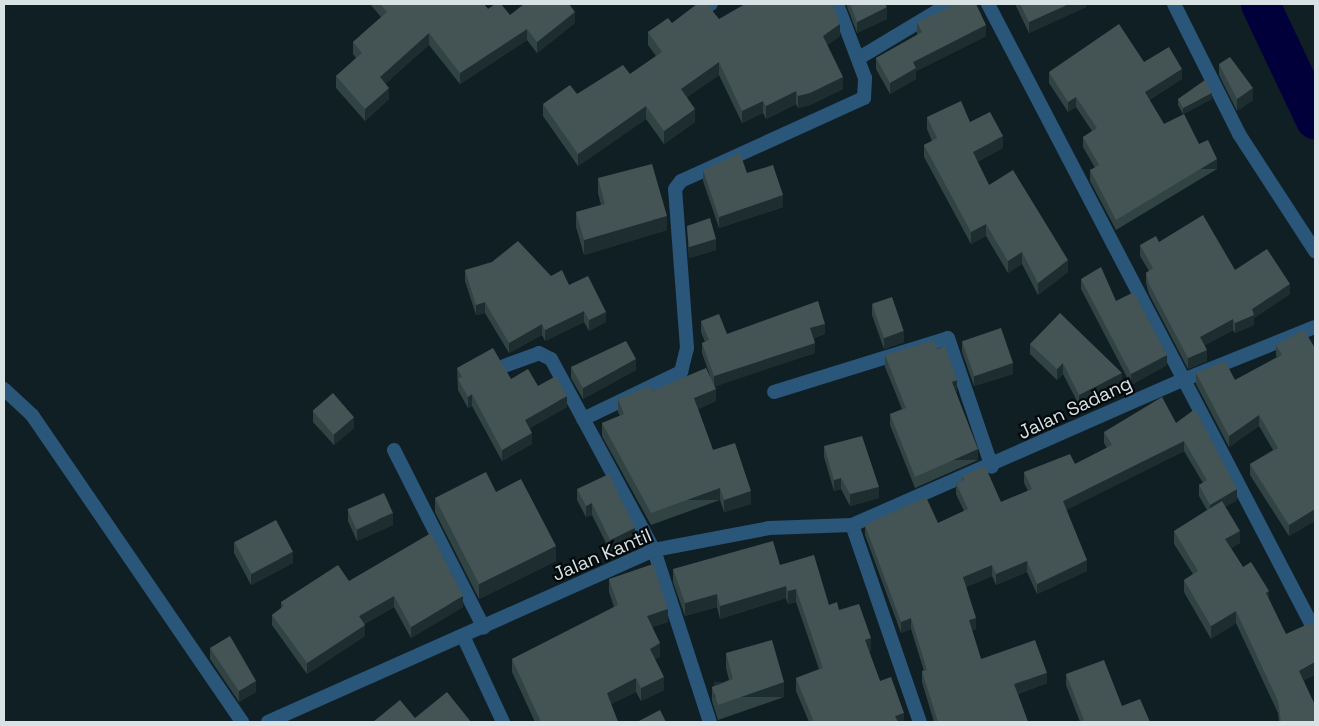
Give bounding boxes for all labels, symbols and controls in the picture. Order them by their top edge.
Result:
street label: Jalan Sadang [1014,372,1136,444]
street label: Jalan Kantil [549,524,655,586]

